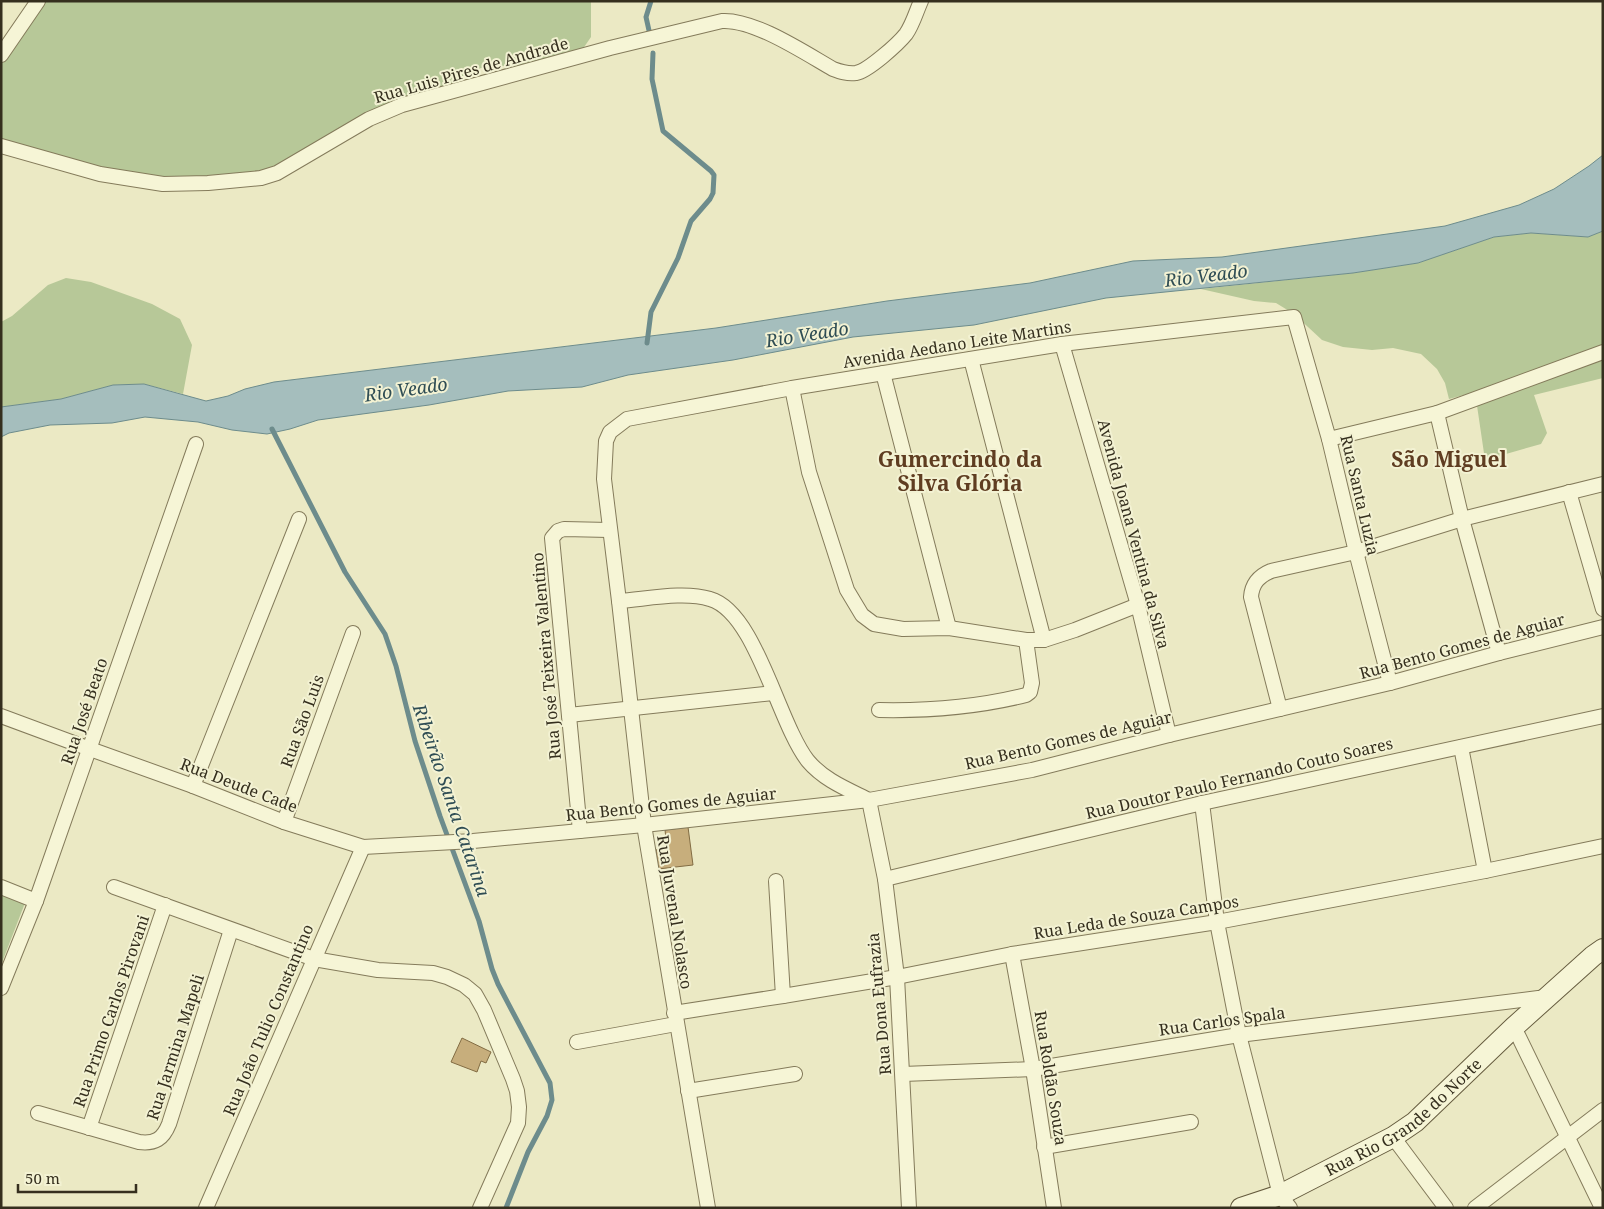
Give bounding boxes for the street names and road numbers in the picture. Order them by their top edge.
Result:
street label: Rua Luis Pires de Andrade [371,32,571,108]
street label: Avenida Aedano Leite Martins [841,315,1073,373]
street label: Avenida Joana Ventina da Silva [1093,417,1175,651]
street label: Rua Santa Luzia [1335,433,1385,557]
street label: Rua José Teixeira Valentino [526,552,566,760]
street label: Rua Bento Gomes de Aguiar [1357,608,1568,684]
street label: Rua José Beato [55,655,113,767]
street label: Rua São Luis [275,671,329,771]
street label: Rua Bento Gomes de Aguiar [962,705,1174,775]
street label: Rua Doutor Paulo Fernando Couto Soares [1083,732,1395,824]
street label: Rua Deude Cade [177,753,301,817]
street label: Rua Bento Gomes de Aguiar [565,782,778,826]
street label: Rua Juvenal Nolasco [652,833,698,991]
street label: Rua Leda de Souza Campos [1032,890,1240,944]
street label: Rua Primo Carlos Pirovani [68,912,154,1110]
street label: Rua João Tulio Constantino [218,921,318,1119]
street label: Rua Dona Eufrazia [862,932,896,1076]
street label: Rua Jarmina Mapeli [141,971,209,1123]
street label: Rua Carlos Spala [1157,1001,1287,1041]
street label: Rua Roldão Souza [1029,1009,1073,1147]
street label: Rua Rio Grande do Norte [1321,1053,1486,1181]

